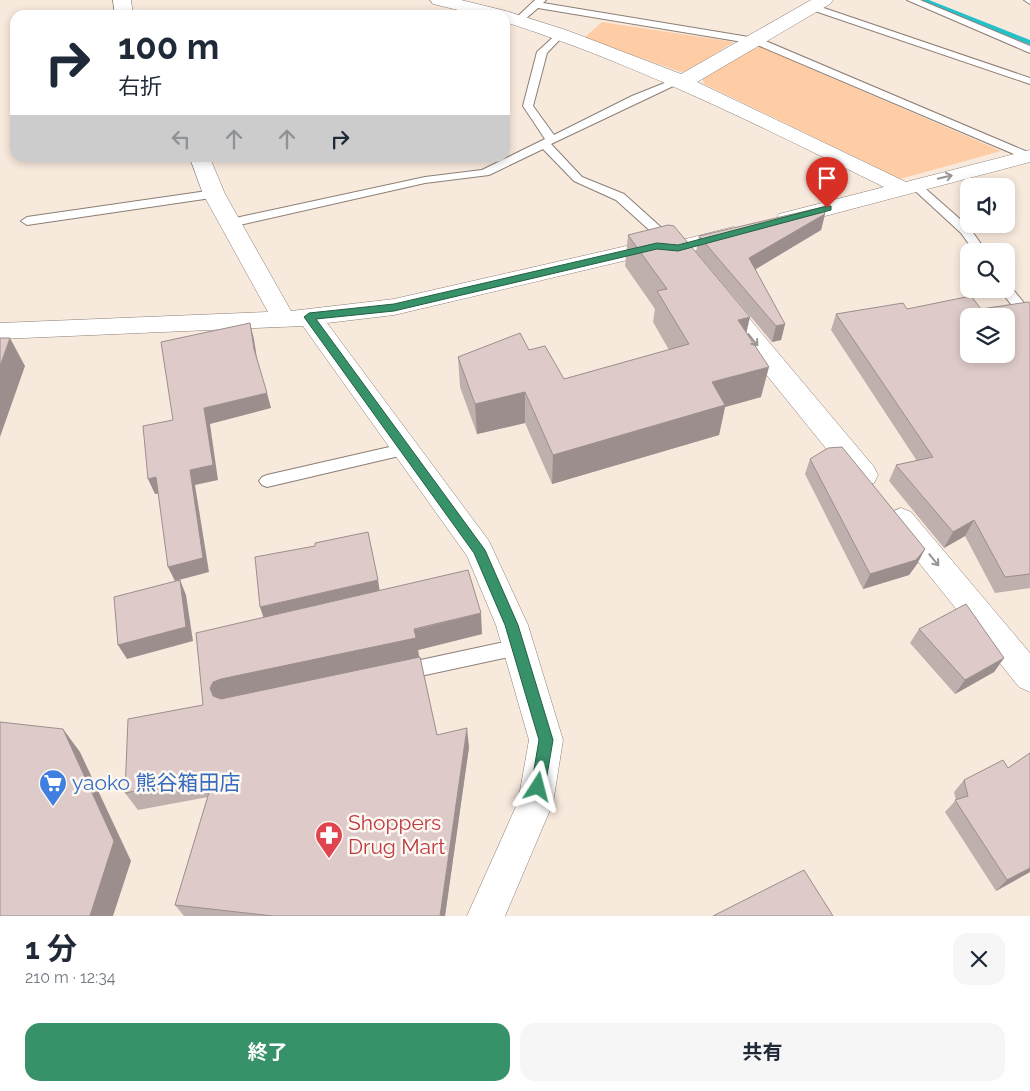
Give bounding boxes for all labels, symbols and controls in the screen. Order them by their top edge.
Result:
text: 100 m [118,26,219,67]
icon: right [35,30,100,95]
text: 右折 [118,73,162,99]
icon: left [167,125,195,153]
icon: ahead [220,125,248,153]
icon: ahead [273,125,301,153]
icon: right [326,125,354,153]
pin [806,157,848,208]
icon: arrive [813,164,841,192]
one-way arrow [936,172,952,181]
map controls [960,178,1015,363]
button: sound [960,178,1015,233]
button: search [960,243,1015,298]
button: layers [960,308,1015,363]
one-way arrow [748,333,759,346]
one-way arrow [928,554,939,567]
position arrow [511,760,563,812]
supermarket icon: yaoko 熊谷箱田店 [38,768,68,807]
place label: yaoko 熊谷箱田店 [72,770,240,795]
place label: Shoppers Drug Mart [348,810,445,859]
pharmacy icon: Shoppers Drug Mart [314,820,344,859]
text: 1 分 [25,931,77,966]
button: close [953,933,1005,985]
text: 210 m · 12:34 [25,968,115,987]
button: 終了 [25,1023,510,1081]
button: 共有 [520,1023,1005,1081]

